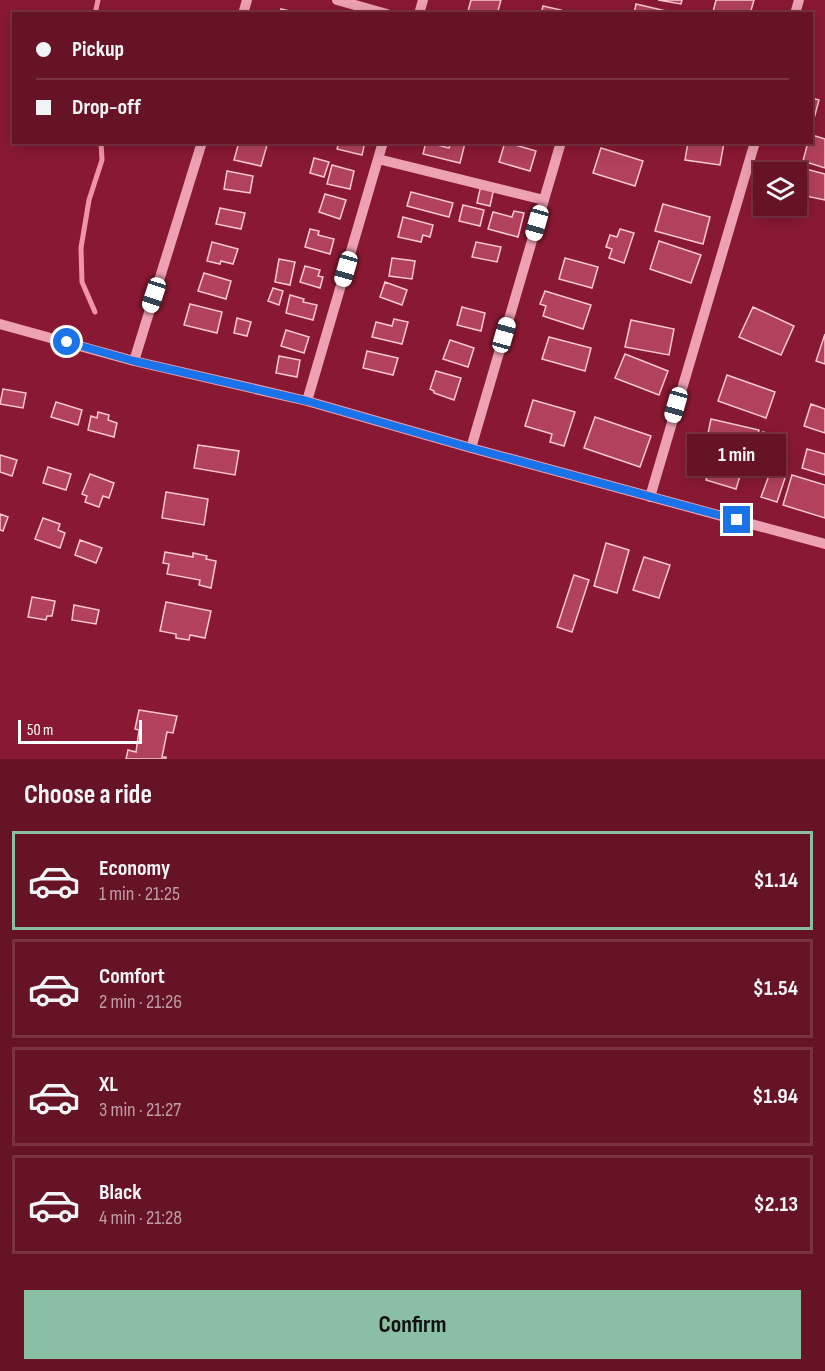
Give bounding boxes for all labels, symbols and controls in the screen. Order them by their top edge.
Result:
text: Pickup [72,36,124,63]
text: Drop-off [72,94,141,121]
map controls [753,162,807,216]
button: layers [753,162,807,216]
car [523,203,551,243]
car [332,249,360,289]
car [140,275,168,315]
car [490,315,518,355]
route start [53,328,80,355]
car [662,385,690,425]
callout: 1 min [688,433,786,475]
text: 1 min [718,443,755,467]
route end [723,506,750,533]
scale bar [18,717,142,744]
text: 50 m [27,721,53,740]
text: Choose a ride [24,779,152,811]
icon: car [27,854,81,908]
text: Economy [99,855,170,882]
text: $1.14 [753,867,798,894]
text: 1 min · 21:25 [99,882,180,906]
icon: car [27,962,81,1016]
text: Comfort [99,963,165,990]
text: $1.54 [753,975,798,1002]
text: 2 min · 21:26 [99,990,182,1014]
icon: car [27,1070,81,1124]
text: XL [99,1071,118,1098]
text: $1.94 [752,1083,798,1110]
text: 3 min · 21:27 [99,1098,181,1122]
icon: car [27,1178,81,1232]
text: Black [99,1179,141,1206]
text: $2.13 [753,1191,798,1218]
text: 4 min · 21:28 [99,1206,182,1230]
button: Confirm [24,1290,801,1359]

